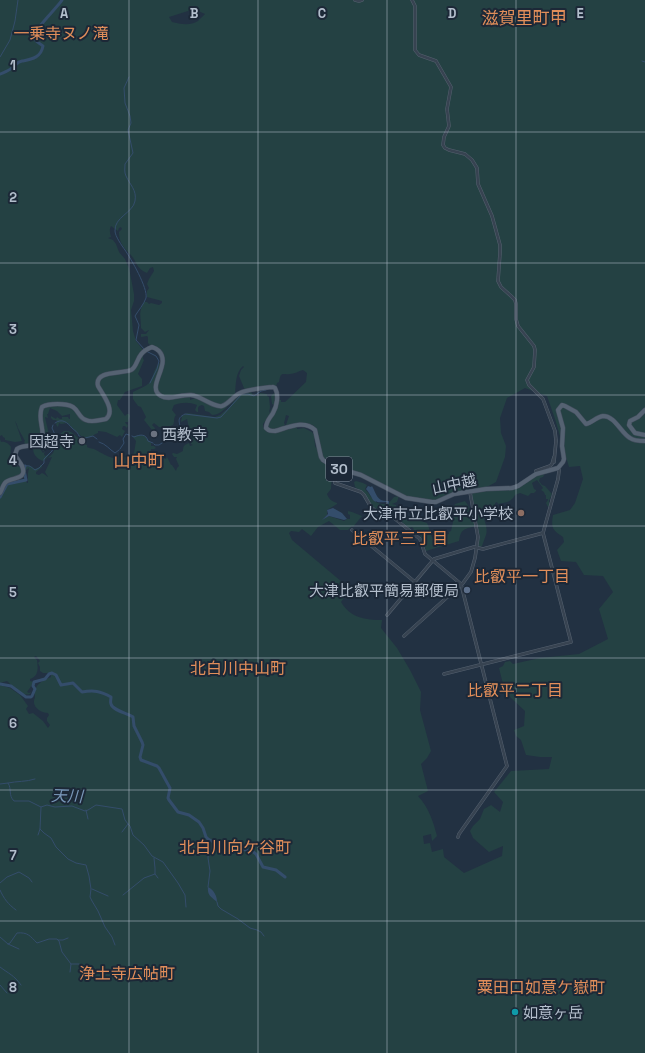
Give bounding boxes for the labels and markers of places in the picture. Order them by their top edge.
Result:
place label: 西教寺 [162,425,207,444]
marker: 西教寺 [149,429,159,439]
place label: 因超寺 [29,432,74,451]
marker: 因超寺 [77,436,87,446]
place label: 大津市立比叡平小学校 [363,504,513,523]
marker: 大津市立比叡平小学校 [516,508,526,518]
place label: 大津比叡平簡易郵便局 [309,581,459,600]
marker: 大津比叡平簡易郵便局 [462,585,472,595]
place label: 如意ヶ岳 [523,1003,583,1022]
marker: 如意ヶ岳 [510,1007,520,1017]

